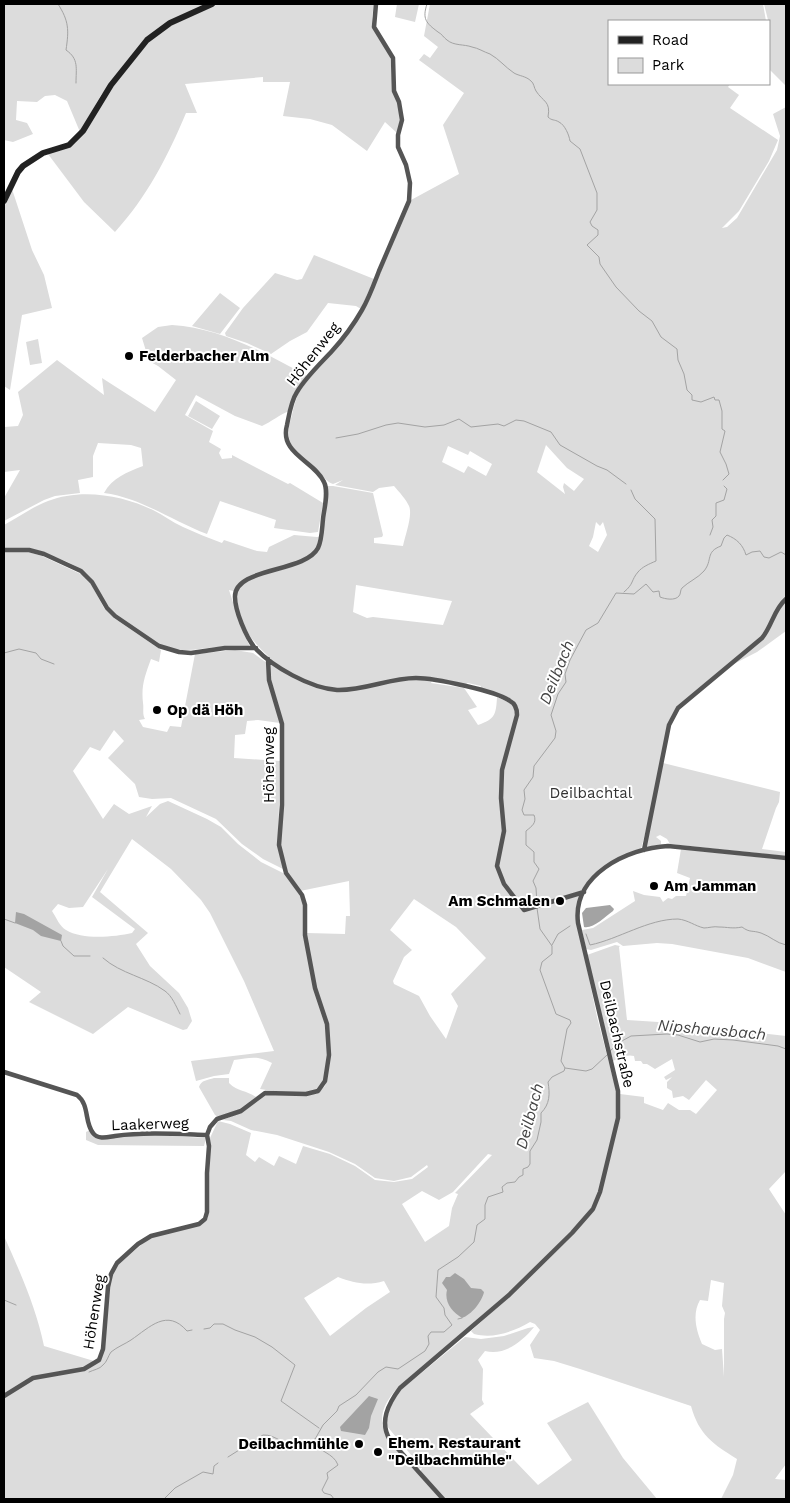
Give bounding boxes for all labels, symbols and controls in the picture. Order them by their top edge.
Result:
legend [608,20,770,85]
text: Road [652,31,689,49]
text: Park [652,56,685,74]
street label: Höhenweg [283,319,343,389]
place label: Felderbacher Alm [139,347,269,365]
marker: Felderbacher Alm [123,350,135,362]
water label: Deilbach [535,637,578,707]
place label: Op dä Höh [167,701,243,719]
marker: Op dä Höh [151,704,163,716]
street label: Höhenweg [260,727,278,803]
park label: Deilbachtal [550,784,633,802]
place label: Am Jamman [664,877,756,895]
marker: Am Jamman [648,880,660,892]
place label: Am Schmalen [448,892,550,910]
marker: Am Schmalen [554,895,566,907]
street label: Deilbachstraße [596,978,638,1090]
water label: Nipshausbach [657,1015,767,1044]
water label: Deilbach [512,1081,547,1151]
street label: Laakerweg [111,1114,189,1134]
street label: Höhenweg [79,1273,109,1351]
place label: Ehem. Restaurant "Deilbachmühle" [388,1434,521,1469]
place label: Deilbachmühle [238,1435,349,1453]
marker: Deilbachmühle [353,1438,365,1450]
marker: Ehem. Restaurant "Deilbachmühle" [372,1446,384,1458]

